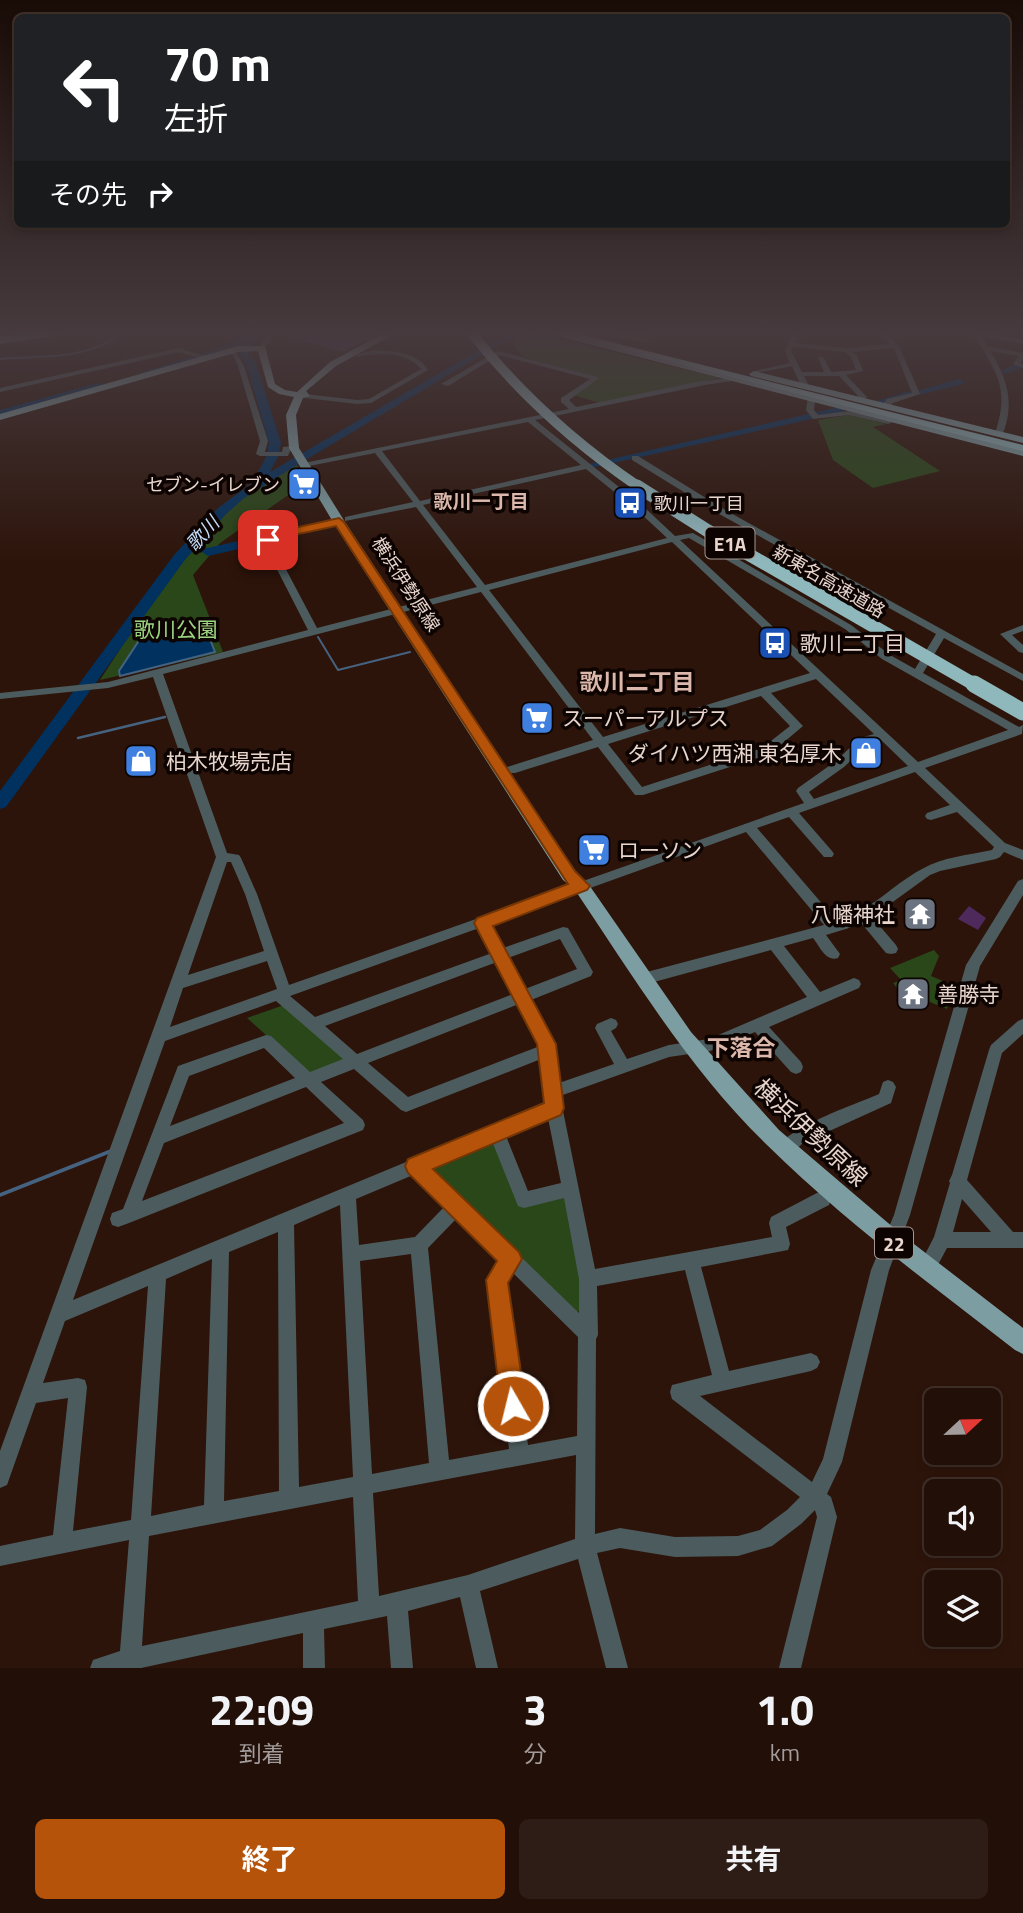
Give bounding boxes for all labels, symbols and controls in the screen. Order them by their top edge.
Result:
text: 70 m [164,25,271,100]
icon: left [49,42,140,133]
text: 左折 [164,94,228,142]
text: その先 [49,175,127,214]
icon: right [141,175,179,213]
supermarket icon: セブン-イレブン [285,465,323,503]
place label: セブン-イレブン [146,471,280,498]
bus stop icon: 歌川一丁目 [611,484,649,522]
district label: 歌川一丁目 [433,486,529,515]
place label: 歌川一丁目 [654,490,744,517]
water label: 歌川 [179,508,227,557]
pin [238,510,298,570]
icon: arrive [249,521,287,559]
road number: E1A [706,528,754,558]
street label: 横浜伊勢原線 [365,531,447,637]
street label: 新東名高速道路 [768,538,890,624]
park label: 歌川公園 [134,613,218,645]
bus stop icon: 歌川二丁目 [756,624,794,662]
place label: 歌川二丁目 [800,627,905,659]
district label: 歌川二丁目 [580,664,695,699]
supermarket icon: スーパーアルプス [518,699,556,737]
place label: スーパーアルプス [562,702,729,734]
shop icon: ダイハツ西湘 東名厚木 [847,734,885,772]
place label: ダイハツ西湘 東名厚木 [628,737,842,769]
shop icon: 柏木牧場売店 [122,742,160,780]
place label: 柏木牧場売店 [166,745,292,777]
supermarket icon: ローソン [575,831,613,869]
place label: ローソン [618,834,702,866]
temple icon: 八幡神社 [901,895,939,933]
place label: 八幡神社 [811,898,895,930]
temple icon: 善勝寺 [894,975,932,1013]
place label: 善勝寺 [937,978,1000,1010]
district label: 下落合 [707,1030,776,1065]
street label: 横浜伊勢原線 [746,1070,876,1194]
road number: 22 [875,1228,913,1259]
position arrow [476,1369,550,1443]
north arrow [924,1388,1001,1465]
map controls [924,1388,1001,1647]
button: sound [924,1479,1001,1556]
button: layers [924,1570,1001,1647]
text: 22:09 [209,1677,314,1741]
text: 3 [523,1677,547,1741]
text: 1.0 [756,1677,814,1741]
text: km [770,1735,800,1770]
text: 到着 [239,1736,285,1771]
text: 分 [524,1736,547,1771]
button: 終了 [35,1819,505,1899]
button: 共有 [519,1819,988,1899]

